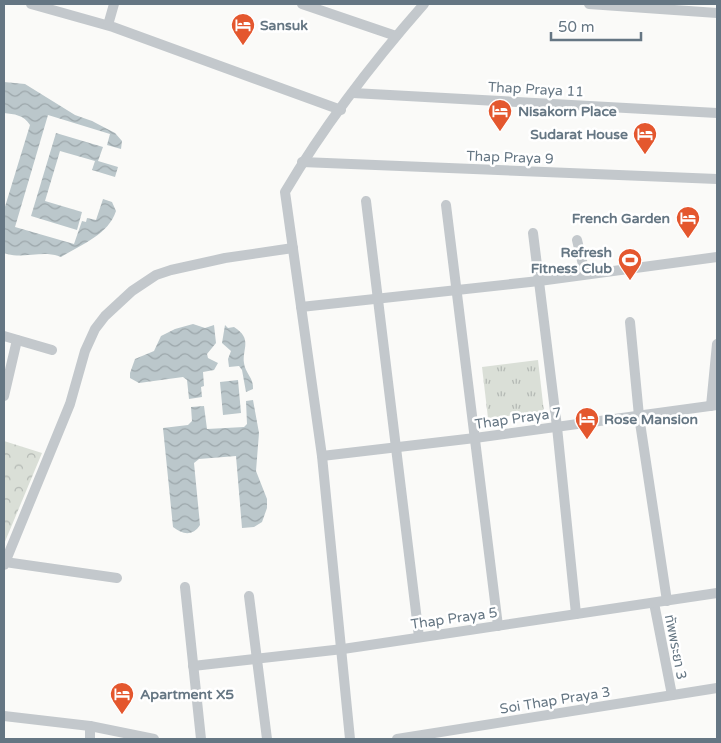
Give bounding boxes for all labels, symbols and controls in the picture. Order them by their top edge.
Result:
scale bar [551,10,641,42]
hotel icon: Sansuk [230,12,256,46]
place label: Sansuk [260,17,308,34]
text: 50 m [558,18,595,36]
street label: Thap Praya 11 [487,78,584,101]
hotel icon: Nisakorn Place [487,98,513,132]
place label: Nisakorn Place [518,103,617,120]
hotel icon: Sudarat House [632,121,658,155]
place label: Sudarat House [530,126,628,143]
street label: Thap Praya 9 [466,147,554,168]
hotel icon: French Garden [675,205,701,239]
place label: French Garden [572,210,670,227]
place label: Refresh Fitness Club [531,244,612,277]
sports icon: Refresh Fitness Club [617,247,643,281]
street label: Thap Praya 7 [474,404,563,433]
hotel icon: Rose Mansion [574,406,600,440]
place label: Rose Mansion [604,411,698,428]
street label: Thap Praya 5 [410,604,499,633]
street label: ทัพพระยา 3 [661,613,690,681]
hotel icon: Apartment X5 [109,681,135,715]
street label: Soi Thap Praya 3 [499,683,612,718]
place label: Apartment X5 [140,686,234,703]

